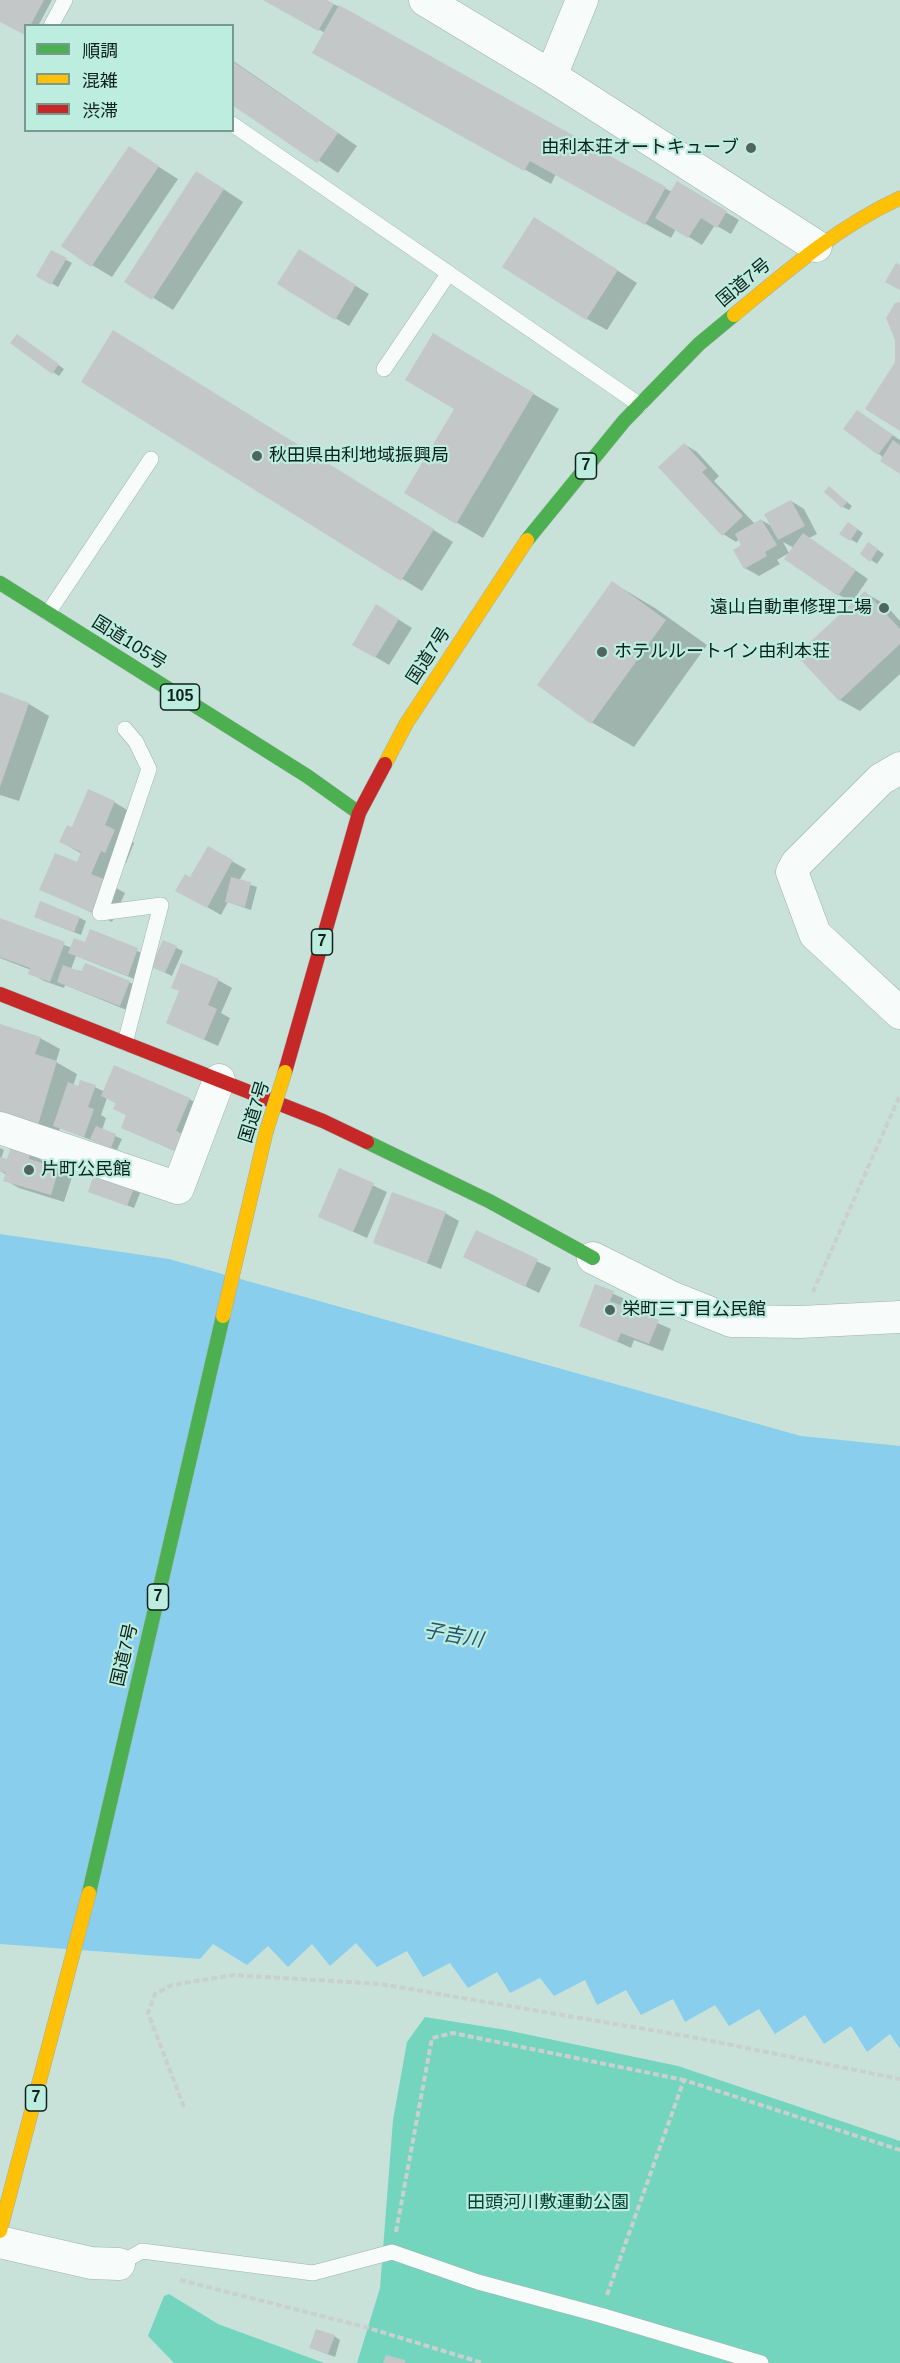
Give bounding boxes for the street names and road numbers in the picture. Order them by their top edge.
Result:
street label: 国道7号 [713,254,775,312]
road number: 7 [576,453,596,479]
street label: 国道105号 [88,612,170,674]
street label: 国道7号 [403,623,455,689]
road number: 105 [160,684,200,710]
road number: 7 [312,929,332,955]
street label: 国道7号 [235,1078,275,1146]
road number: 7 [148,1584,168,1610]
street label: 国道7号 [107,1621,143,1689]
road number: 7 [26,2085,46,2111]

